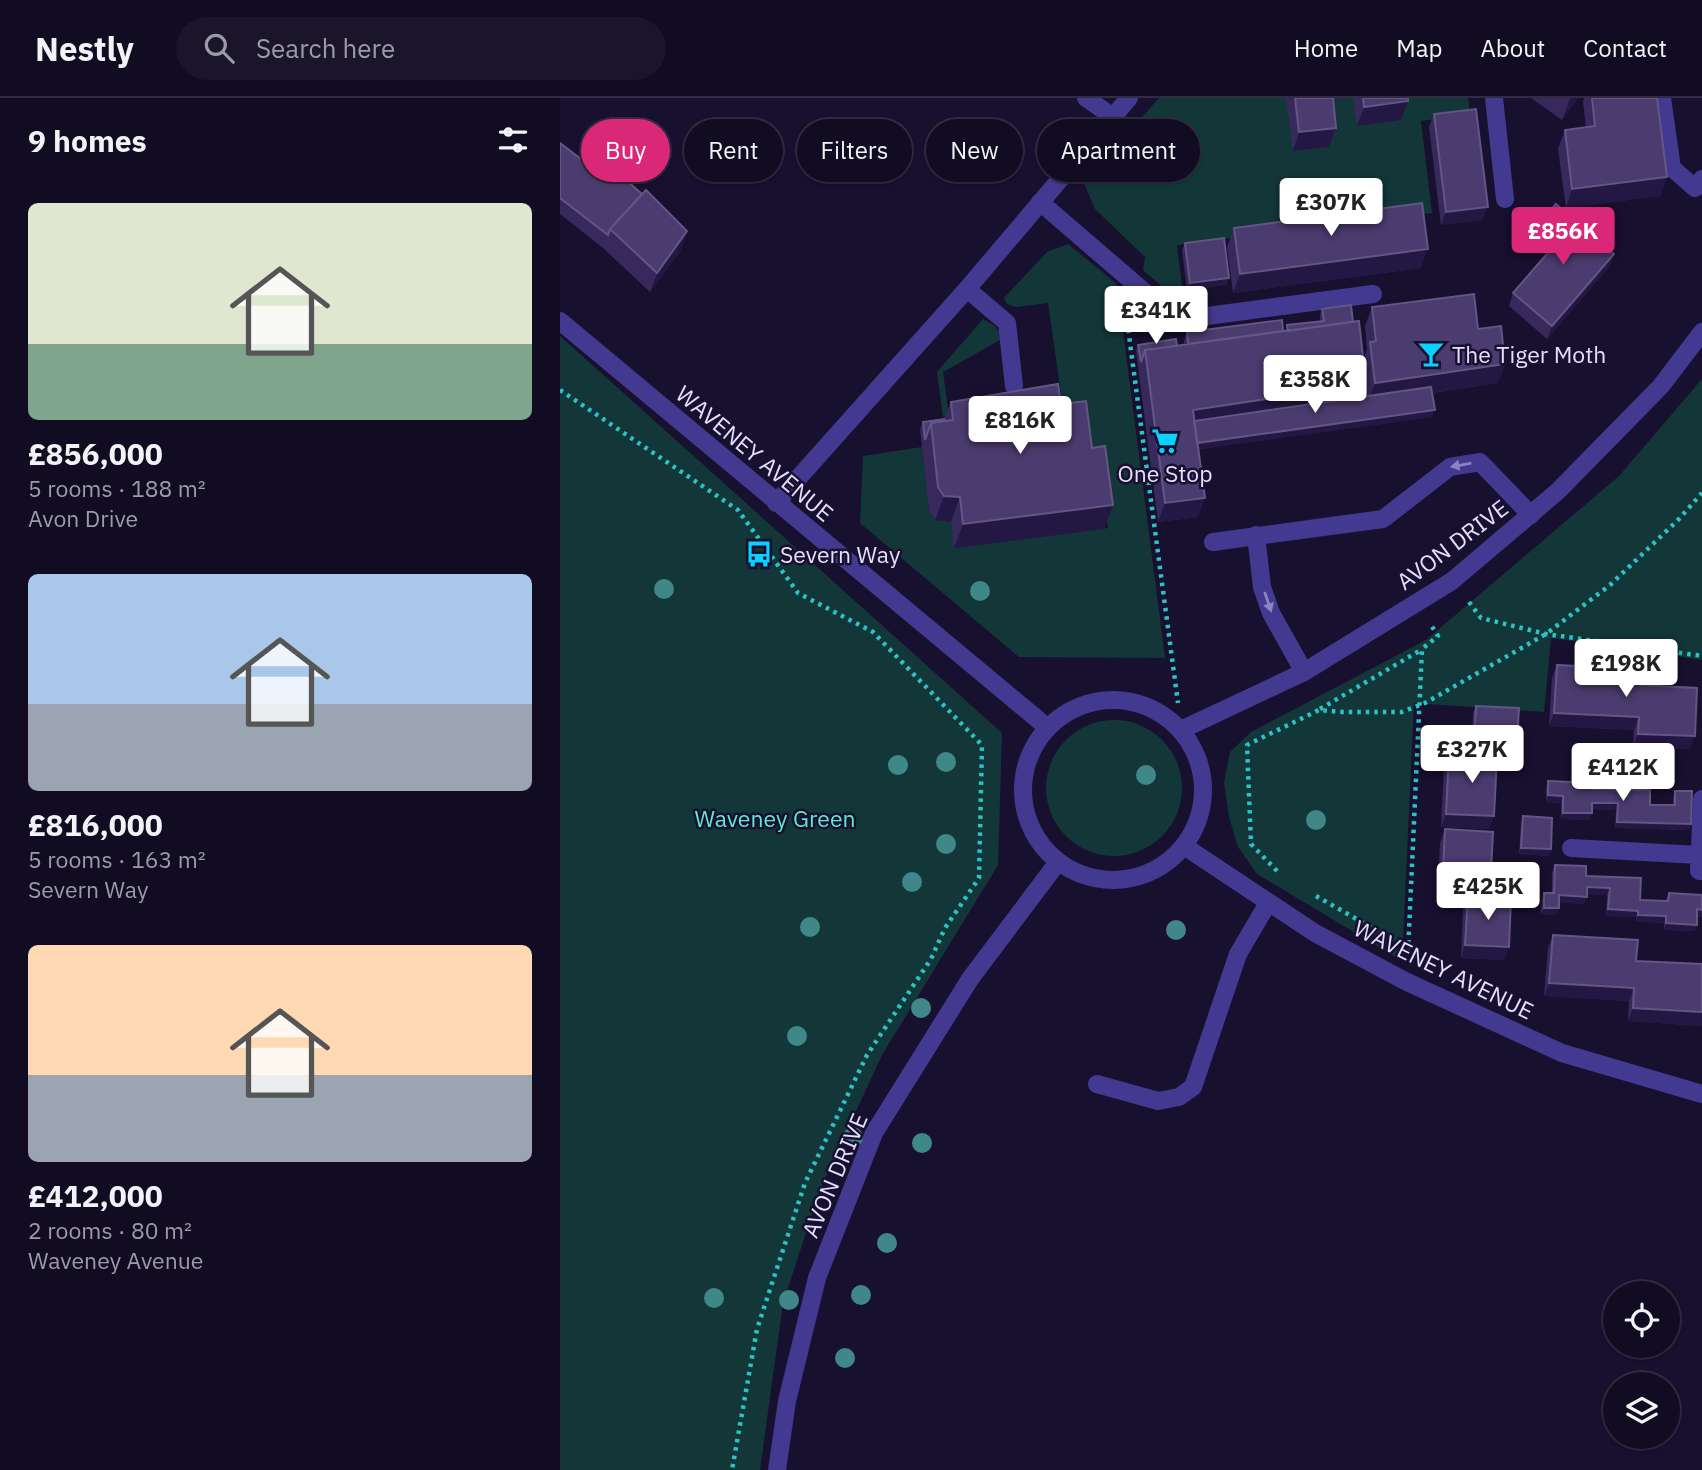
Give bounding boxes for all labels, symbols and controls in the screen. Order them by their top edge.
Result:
search box [176,17,666,80]
text: Nestly [35,27,134,70]
icon: search [200,29,238,67]
text: Search here [256,31,395,65]
text: Home [1294,32,1358,64]
text: Map [1396,32,1442,64]
text: About [1480,32,1545,64]
text: Contact [1583,32,1667,64]
chip: Buy [581,119,670,182]
chip: Rent [684,119,783,182]
chip: Filters [797,119,912,182]
chip: New [926,119,1023,182]
chip: Apartment [1037,119,1200,182]
text: 9 homes [28,121,147,160]
icon: filters [494,121,532,159]
pin: £307K [1282,178,1380,238]
text: £307K [1296,186,1366,216]
pin: £856K [1514,208,1612,267]
text: £856K [1528,215,1598,245]
icon: home [217,248,343,374]
pin: £341K [1107,286,1205,346]
text: £341K [1121,294,1191,324]
bar icon: The Tiger Moth [1416,339,1446,369]
place label: The Tiger Moth [1452,339,1606,369]
pin: £358K [1266,356,1364,415]
text: £358K [1280,363,1350,393]
street label: WAVENEY AVENUE [670,378,840,528]
pin: £816K [971,396,1069,456]
text: £816K [985,404,1055,434]
supermarket icon: One Stop [1150,426,1180,456]
text: £856,000 [28,434,163,473]
place label: One Stop [1118,458,1212,488]
one-way arrow [1450,460,1472,471]
text: 5 rooms · 188 m² [28,473,206,503]
street label: AVON DRIVE [1390,492,1514,596]
text: Avon Drive [28,503,138,533]
bus stop icon: Severn Way [744,539,774,569]
place label: Severn Way [780,539,901,569]
one-way arrow [1263,592,1274,613]
icon: home [217,619,343,745]
pin: £198K [1577,640,1675,699]
text: £198K [1591,647,1661,677]
pin: £327K [1423,726,1521,785]
text: £327K [1437,733,1507,763]
pin: £412K [1574,744,1672,803]
text: £412K [1588,751,1658,781]
park label: Waveney Green [694,803,856,833]
text: £816,000 [28,805,163,844]
text: 5 rooms · 163 m² [28,844,206,874]
pin: £425K [1439,862,1537,922]
text: £425K [1453,870,1523,900]
text: Severn Way [28,874,148,904]
street label: WAVENEY AVENUE [1349,912,1539,1026]
icon: home [217,990,343,1116]
street label: AVON DRIVE [794,1108,874,1242]
text: £412,000 [28,1176,163,1215]
text: 2 rooms · 80 m² [28,1215,192,1245]
text: Waveney Avenue [28,1245,203,1275]
map controls [1603,1281,1680,1449]
button: locate [1603,1281,1680,1358]
button: layers [1603,1372,1680,1449]

